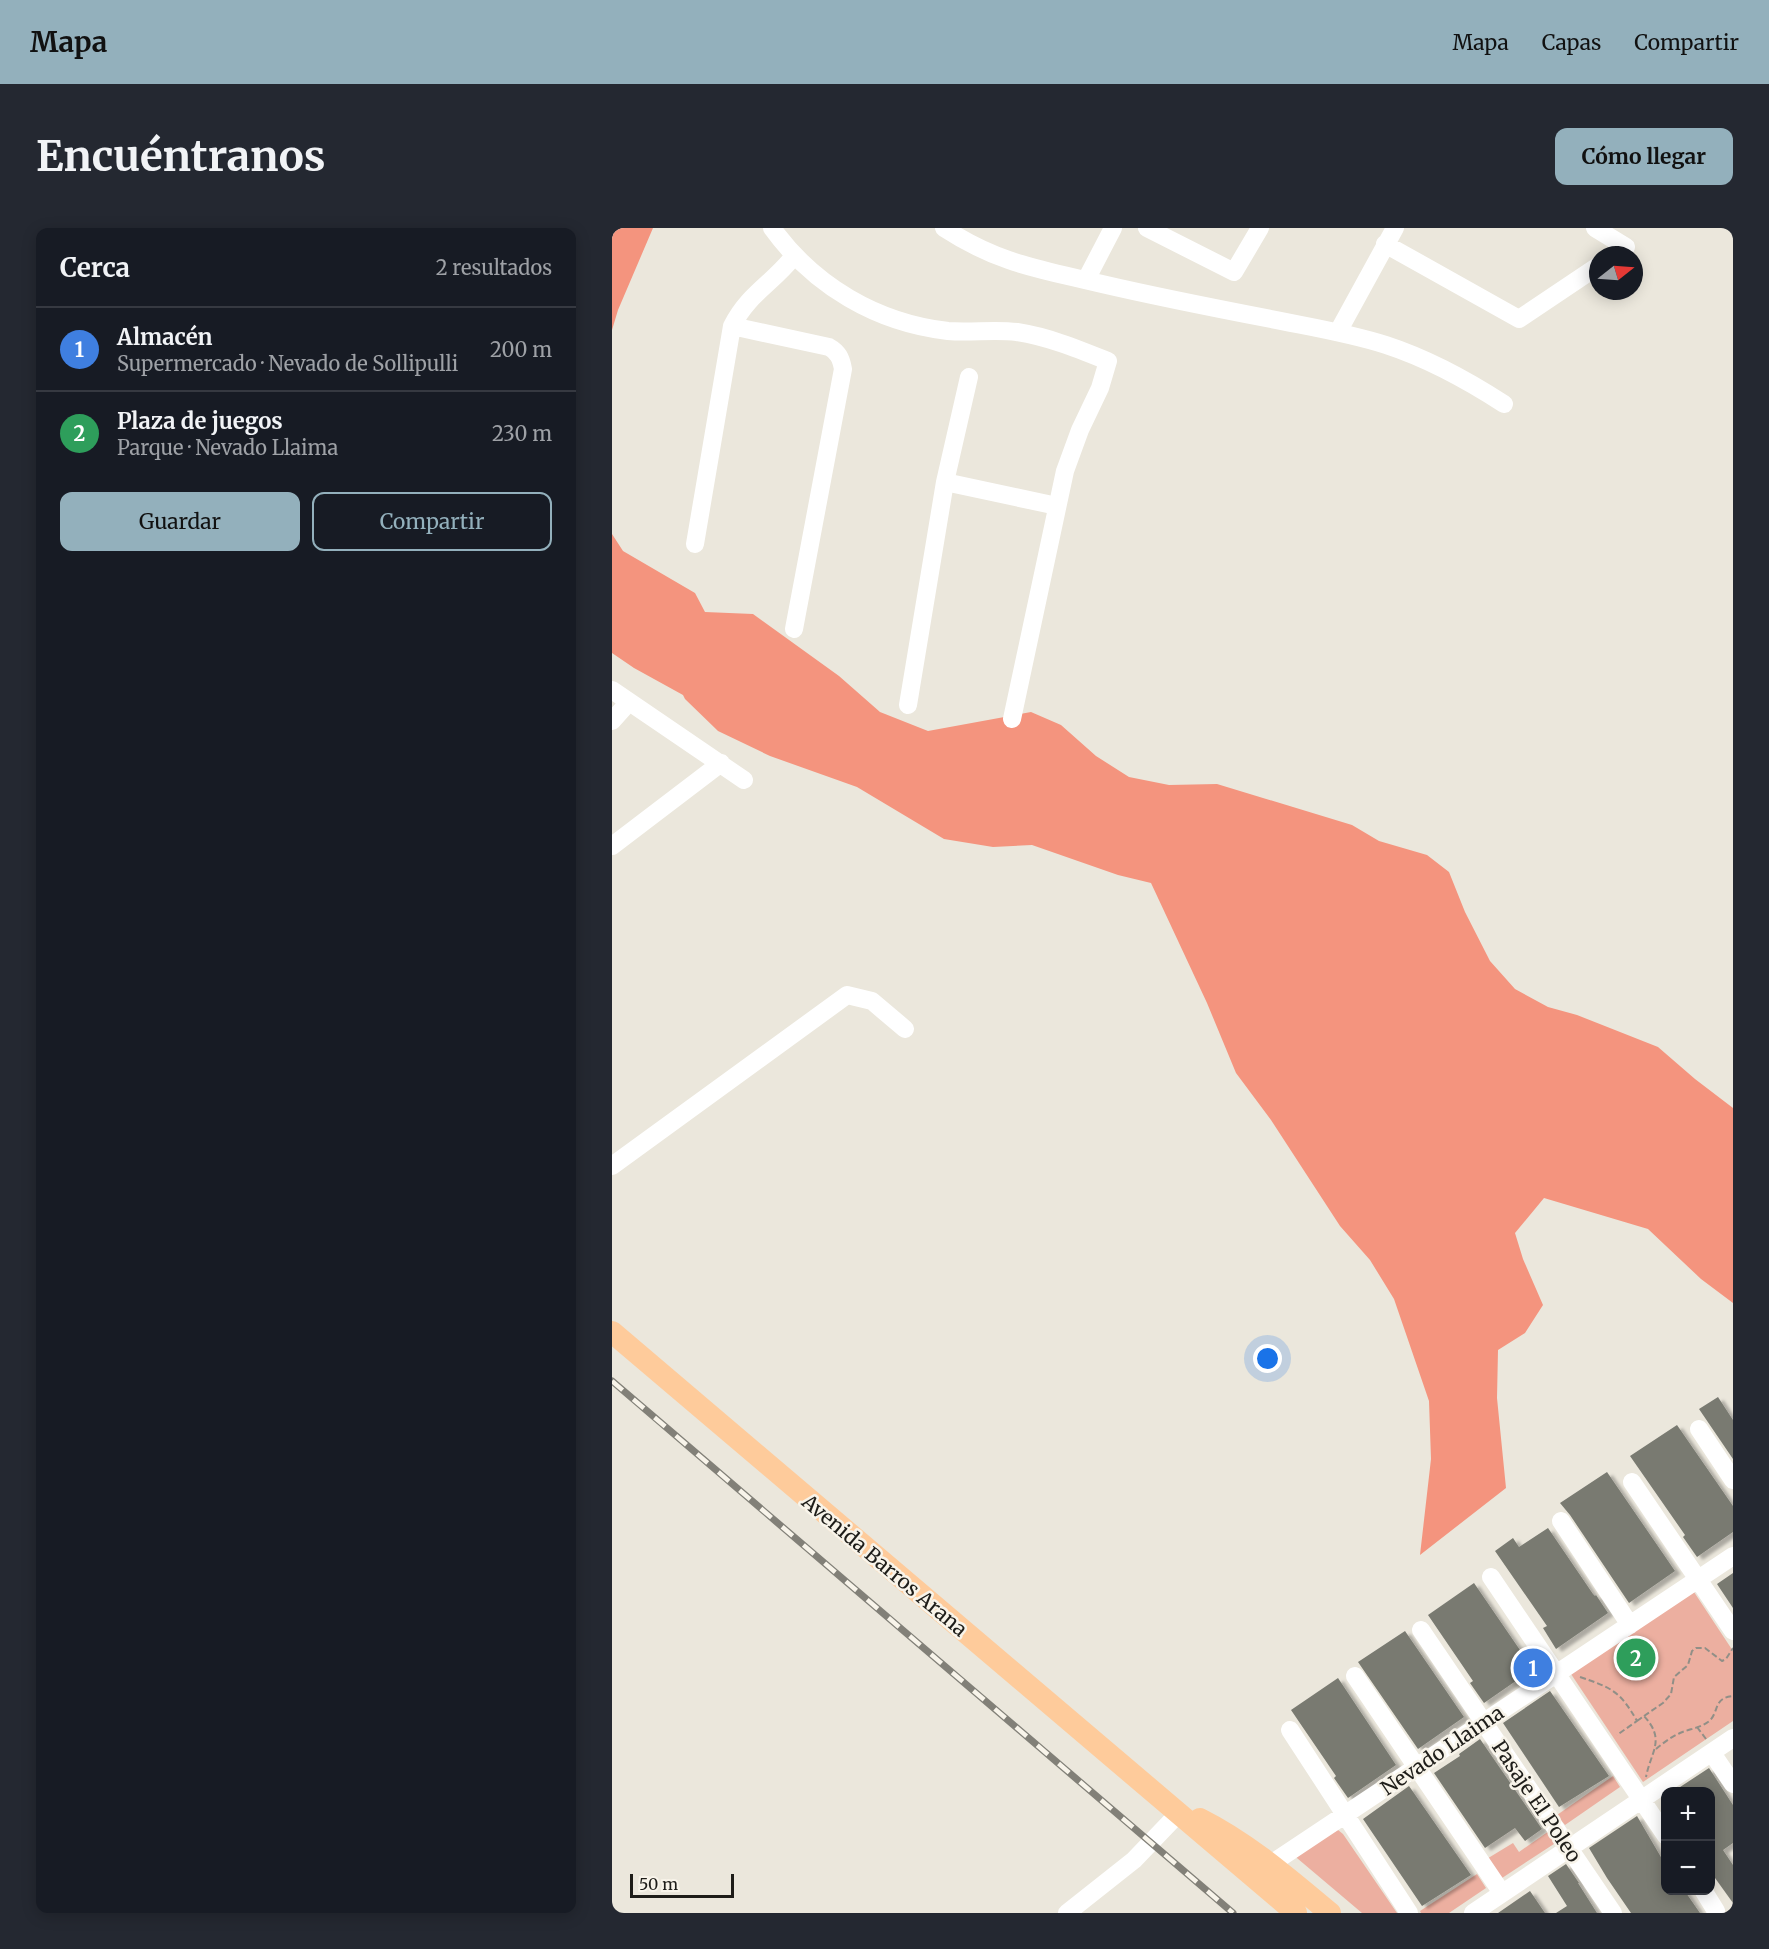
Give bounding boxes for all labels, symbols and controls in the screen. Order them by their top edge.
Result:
text: Mapa [30,24,107,60]
text: Mapa [1452,29,1509,56]
text: Capas [1542,29,1601,56]
text: Compartir [1634,29,1739,56]
button: Cómo llegar [1555,128,1733,185]
text: Encuéntranos [36,130,325,182]
north arrow [1589,246,1643,300]
text: Cerca [60,251,130,284]
text: 2 resultados [436,255,552,280]
text: Almacén [117,323,212,351]
text: 1 [75,337,84,362]
text: 200 m [490,337,552,362]
text: Supermercado · Nevado de Sollipulli [117,351,458,376]
text: Plaza de juegos [117,407,283,435]
text: 2 [74,421,85,446]
text: 230 m [492,421,552,446]
text: Parque · Nevado Llaima [117,435,338,460]
button: Guardar [60,492,300,551]
button: Compartir [312,492,552,551]
your location [1253,1344,1282,1373]
street label: Avenida Barros Arana [797,1488,973,1642]
pin: 2 [1616,1636,1656,1680]
pin: 1 [1514,1646,1552,1690]
street label: Nevado Llaima [1376,1700,1508,1800]
street label: Pasaje El Poleo [1487,1735,1587,1867]
map controls [1661,1787,1715,1895]
button: + [1661,1787,1715,1841]
button: − [1661,1841,1715,1895]
scale bar [630,1871,734,1898]
text: 50 m [639,1874,678,1894]

